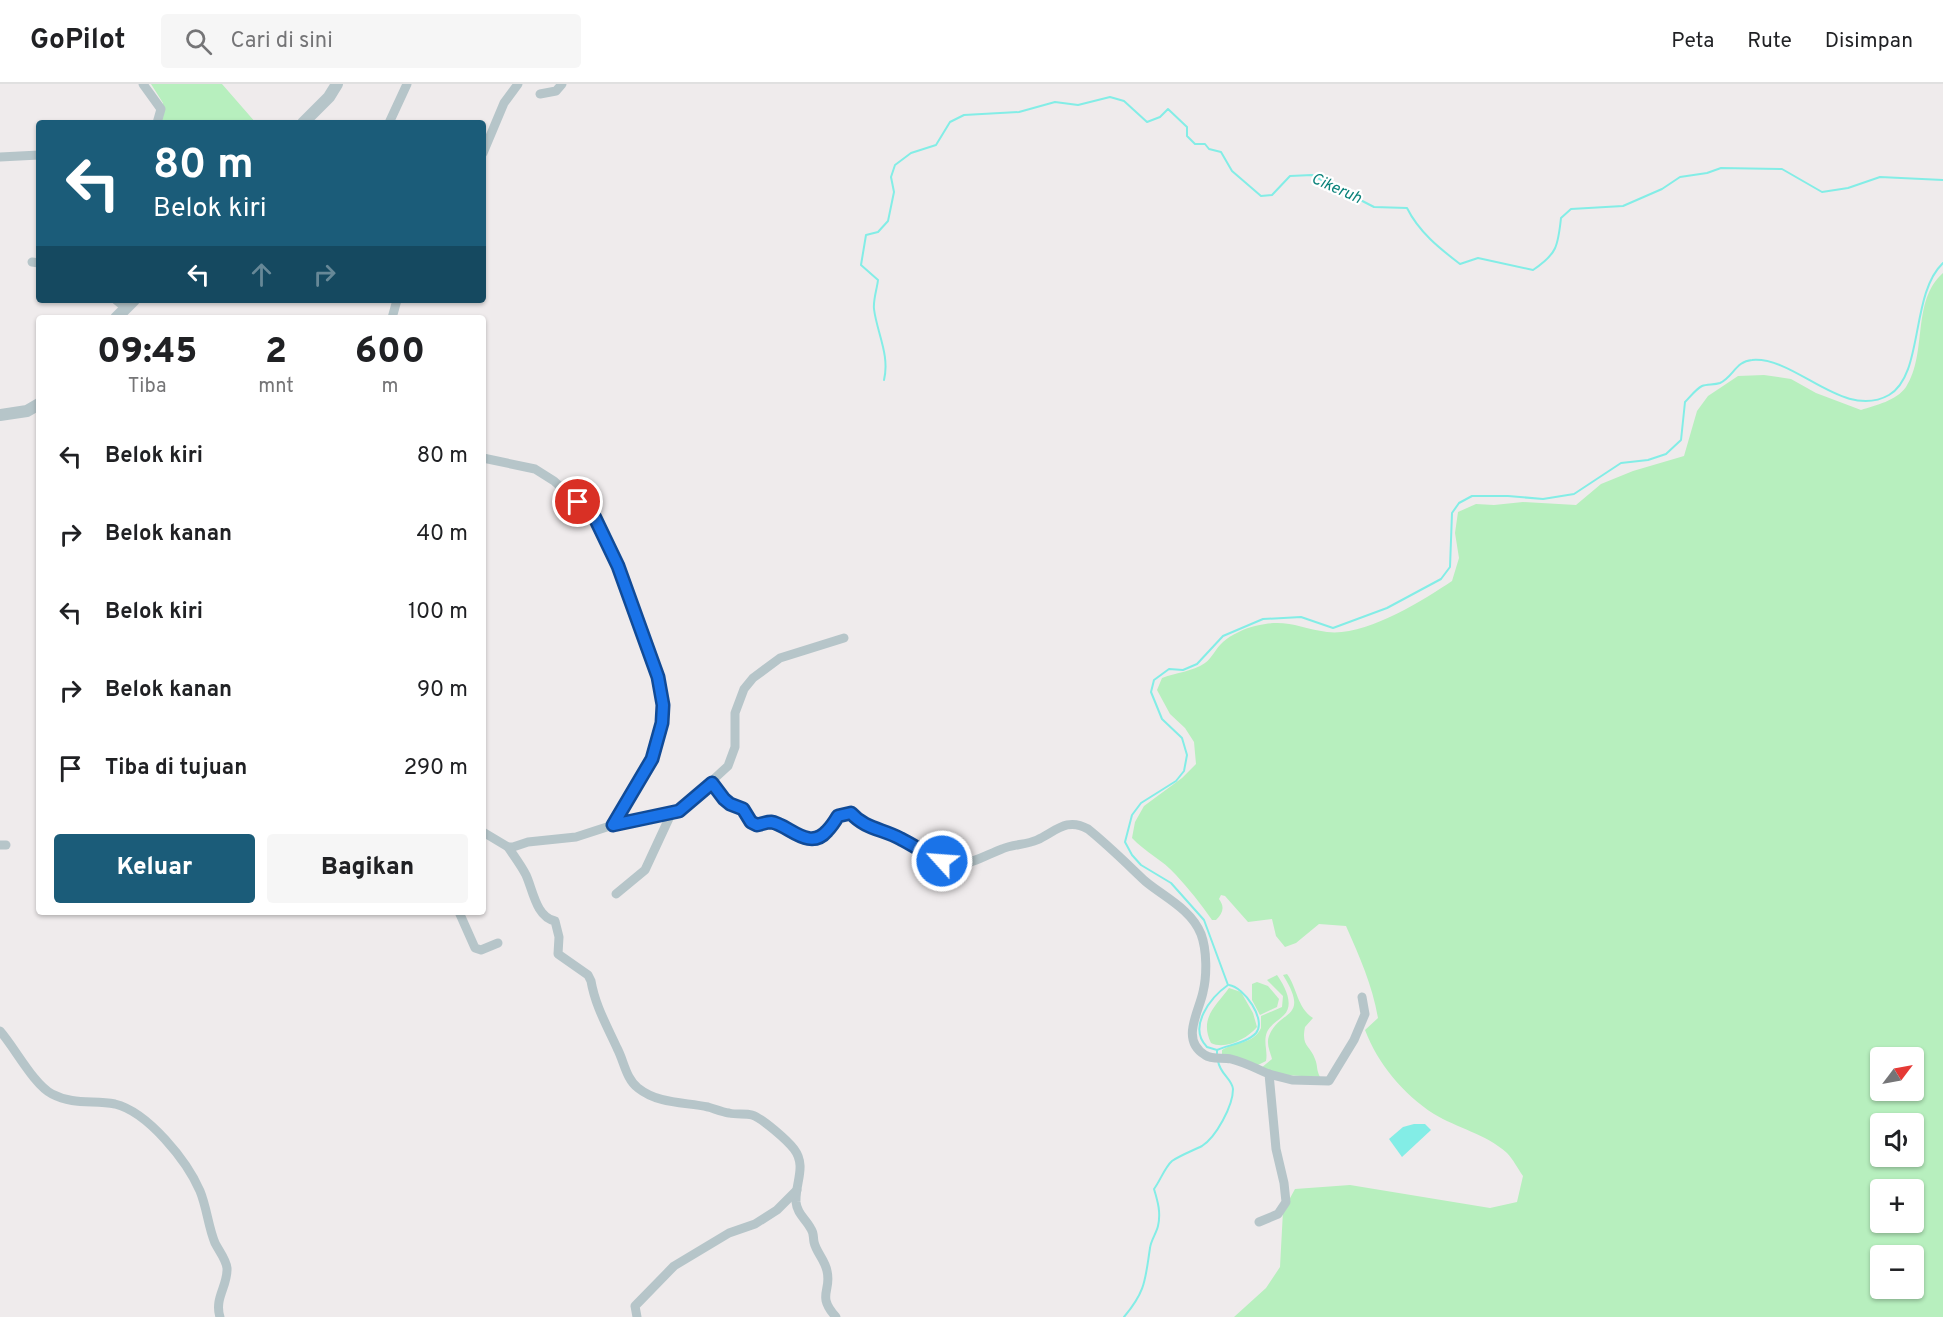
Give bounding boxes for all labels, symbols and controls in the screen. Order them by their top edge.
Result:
search box [161,14,581,68]
text: GoPilot [30,23,125,59]
icon: search [182,25,215,58]
text: Cari di sini [230,28,333,55]
text: Peta [1671,28,1714,55]
text: Rute [1747,28,1792,55]
text: Disimpan [1825,28,1913,55]
text: 80 m [153,140,254,193]
icon: left [54,144,132,222]
water label: Cikeruh [1308,169,1365,209]
text: Belok kiri [153,192,267,226]
icon: left [182,258,215,291]
icon: ahead [245,258,278,291]
icon: right [308,258,341,291]
text: 09:45 [97,330,197,376]
text: 2 [265,330,287,376]
text: 600 [355,330,425,376]
text: Tiba [128,374,166,400]
text: mnt [258,374,294,400]
text: m [381,374,398,400]
icon: left [54,440,87,473]
text: Belok kiri [105,443,203,470]
text: 80 m [417,443,468,470]
pin [552,476,603,527]
icon: arrive [561,485,594,518]
icon: right [54,518,87,551]
text: Belok kanan [105,521,232,548]
text: 40 m [416,521,468,548]
icon: left [54,596,87,629]
text: Belok kiri [105,599,203,626]
text: 100 m [408,599,468,626]
icon: right [54,674,87,707]
text: Belok kanan [105,677,232,704]
text: 90 m [417,677,468,704]
icon: arrive [54,752,87,785]
text: Tiba di tujuan [105,755,247,782]
text: 290 m [404,755,468,782]
position arrow [910,829,974,893]
button: Keluar [54,834,255,903]
button: Bagikan [267,834,468,903]
north arrow [1870,1047,1924,1101]
map controls [1870,1047,1924,1299]
button: sound [1870,1113,1924,1167]
button: + [1870,1179,1924,1233]
button: − [1870,1245,1924,1299]

